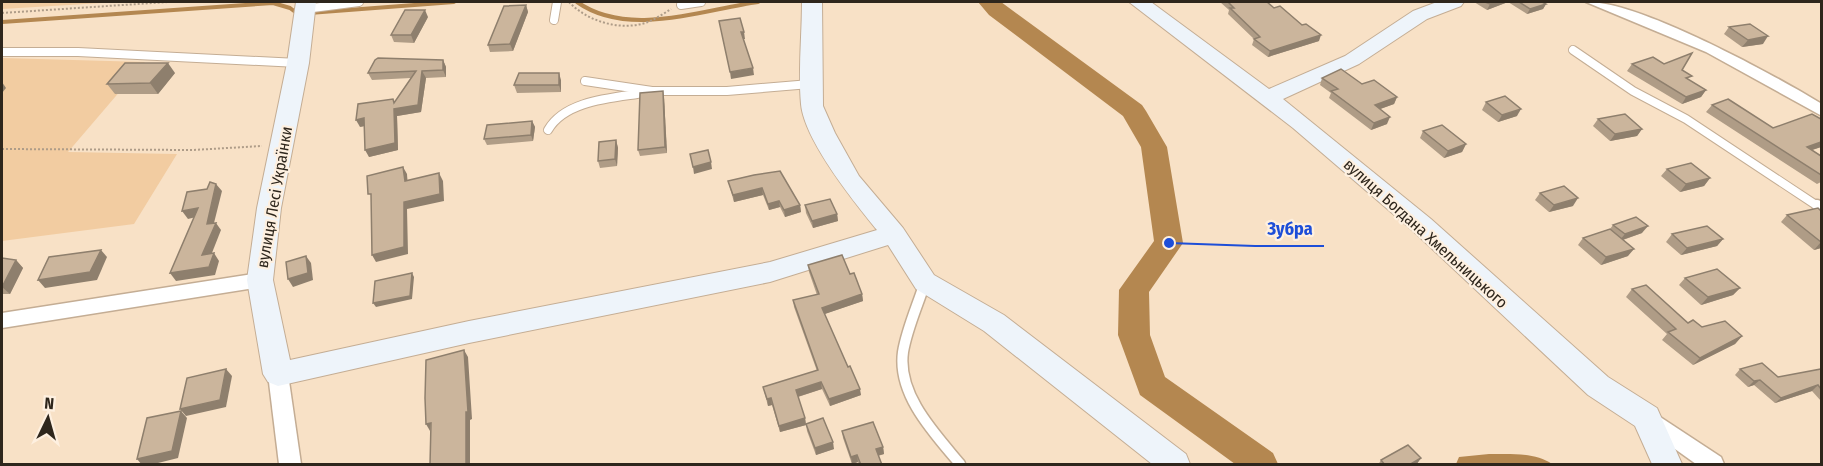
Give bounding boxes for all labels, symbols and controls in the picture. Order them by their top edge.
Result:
street label: вулиця Лесі Українки [253,125,296,269]
street label: вулиця Богдана Хмельницького [1340,155,1512,312]
callout: Зубра [1255,210,1324,246]
text: Зубра [1266,218,1313,240]
north arrow [18,388,78,448]
text: N [44,394,55,413]

